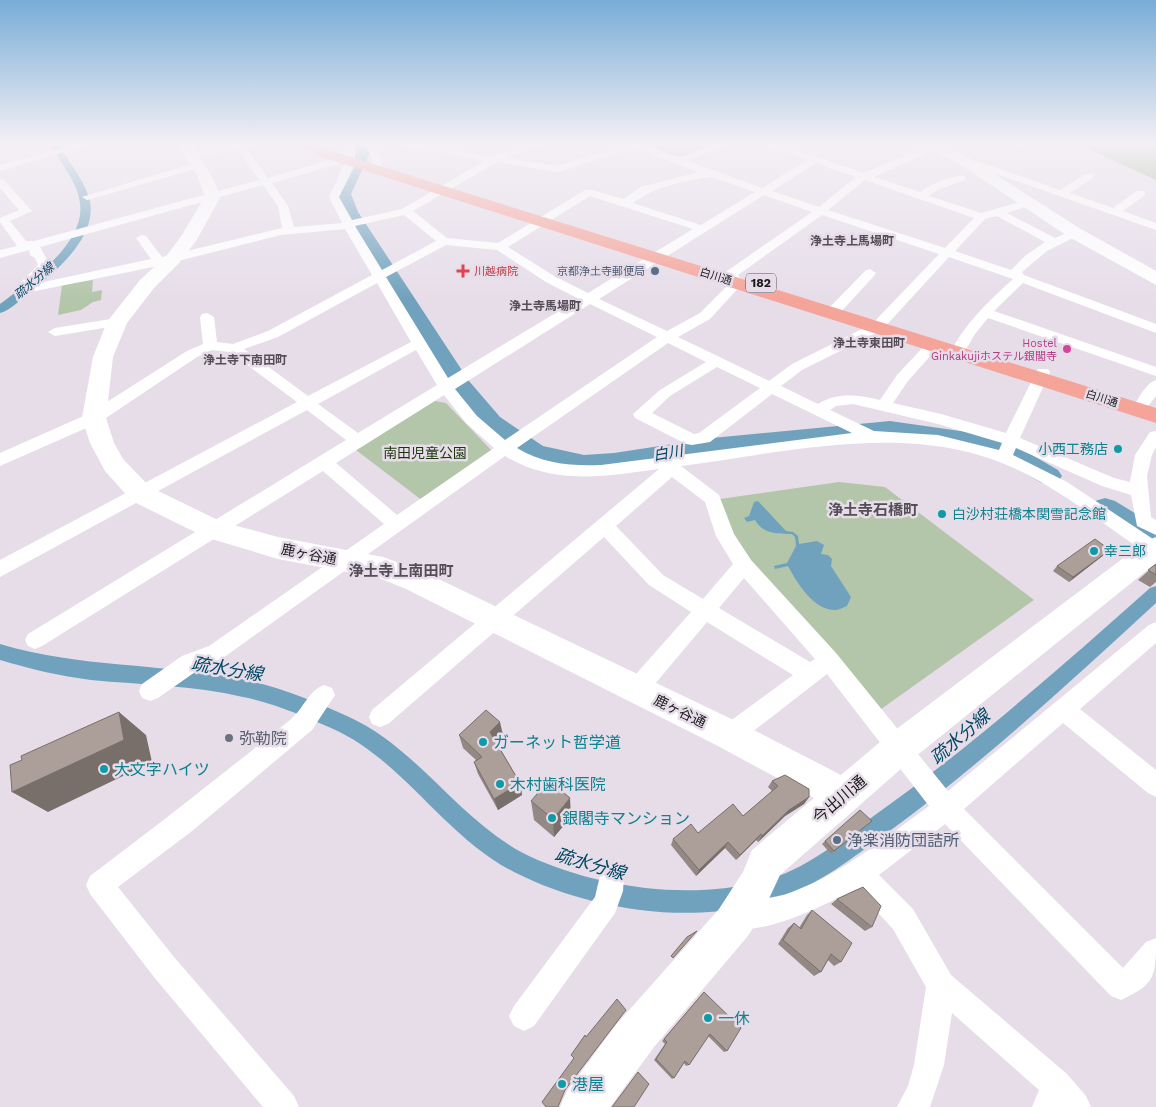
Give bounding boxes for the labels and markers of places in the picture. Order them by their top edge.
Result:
marker: 川越病院 [456,264,470,278]
place label: 川越病院 [474,265,518,278]
place label: 京都浄土寺郵便局 [557,265,645,278]
marker: 京都浄土寺郵便局 [649,265,661,277]
place label: Hostel Ginkakujiホステル銀閣寺 [931,337,1058,363]
marker: Hostel Ginkakujiホステル銀閣寺 [1061,343,1073,355]
place label: 小西工務店 [1038,441,1108,457]
marker: 小西工務店 [1112,443,1124,455]
place label: 白沙村荘橋本関雪記念館 [952,506,1106,522]
marker: 白沙村荘橋本関雪記念館 [936,508,948,520]
place label: 幸三郎 [1104,543,1146,559]
marker: 幸三郎 [1088,545,1100,557]
place label: 弥勒院 [239,729,287,748]
marker: 弥勒院 [223,732,235,744]
place label: ガーネット哲学道 [493,733,621,752]
marker: ガーネット哲学道 [477,736,489,748]
place label: 大文字ハイツ [114,760,210,779]
marker: 大文字ハイツ [98,763,110,775]
place label: 木村歯科医院 [510,775,606,794]
marker: 木村歯科医院 [494,778,506,790]
place label: 銀閣寺マンション [562,809,690,828]
marker: 銀閣寺マンション [546,812,558,824]
place label: 浄楽消防団詰所 [847,831,959,850]
marker: 浄楽消防団詰所 [831,834,843,846]
place label: 一休 [718,1009,750,1028]
marker: 一休 [702,1012,714,1024]
place label: 港屋 [572,1075,604,1094]
marker: 港屋 [556,1078,568,1090]

